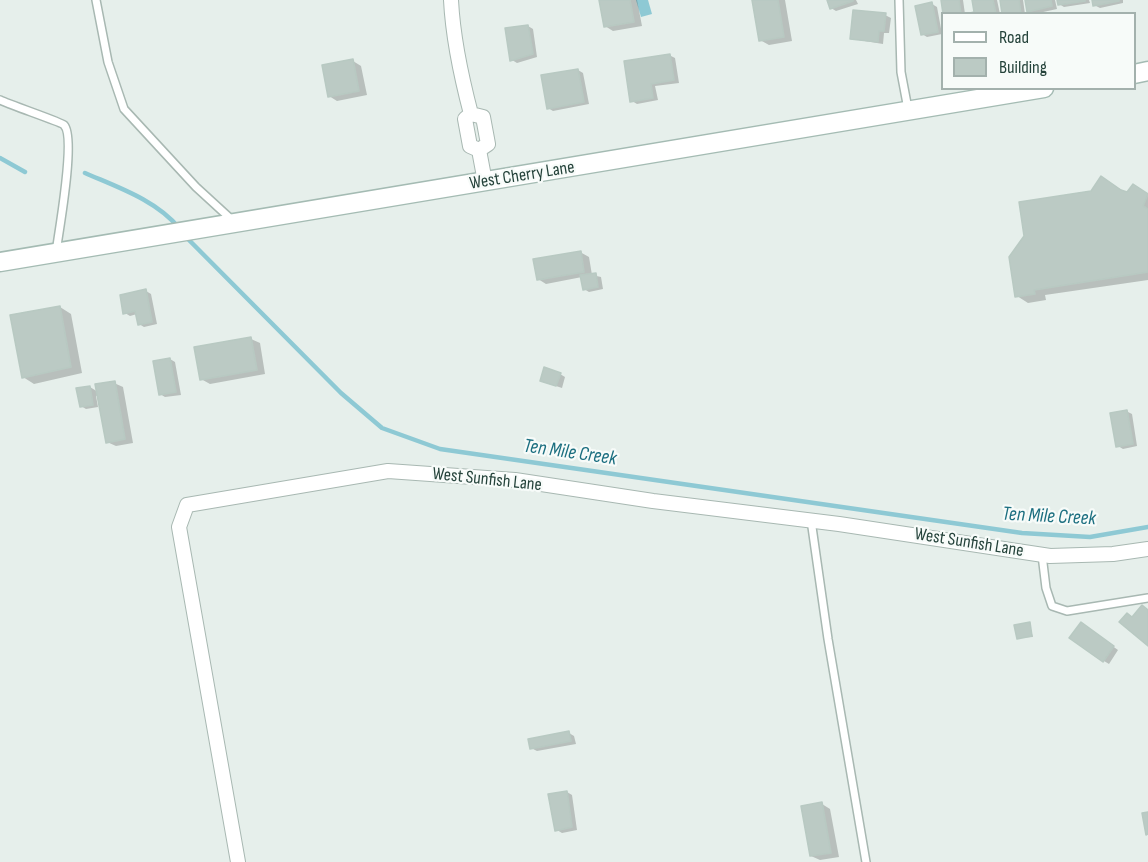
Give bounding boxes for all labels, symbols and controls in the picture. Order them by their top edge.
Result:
legend [941,12,1136,90]
text: Road [999,27,1029,48]
text: Building [999,57,1047,78]
street label: West Cherry Lane [468,157,576,195]
water label: Ten Mile Creek [522,435,618,471]
street label: West Sunfish Lane [431,464,543,496]
water label: Ten Mile Creek [1002,503,1096,531]
street label: West Sunfish Lane [913,524,1025,562]

